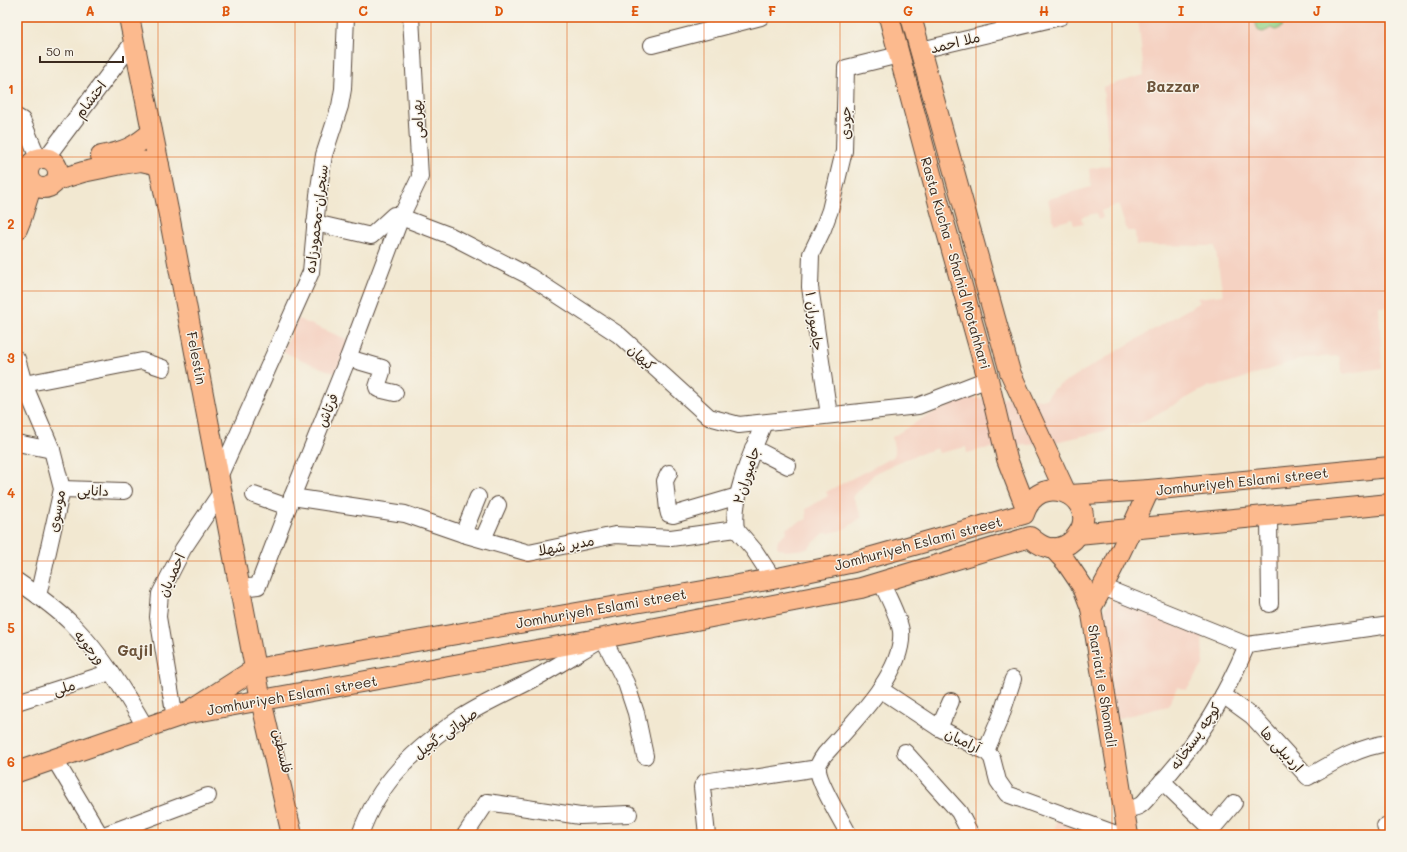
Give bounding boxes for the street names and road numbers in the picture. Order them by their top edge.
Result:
street label: ملا احمد [928,27,982,57]
street label: احتشام [70,76,112,123]
street label: بهرامی [406,99,428,139]
street label: جودی [835,106,855,140]
street label: Rasta Kucha - Shahid Motahhari [917,155,995,371]
street label: سنجران-محمودزاده [300,163,332,275]
street label: جامبوران ۱ [800,290,829,352]
street label: Felestin [183,330,211,386]
street label: کیهان [624,340,660,374]
street label: فرتاش [312,390,342,430]
street label: جامبوران۲ [728,444,765,506]
street label: Jomhuriyeh Eslami street [1155,463,1329,499]
street label: دانایی [77,480,109,500]
street label: موسوی [43,488,69,534]
street label: Jomhuriyeh Eslami street [832,511,1004,575]
street label: مدیر شهلا [536,530,596,560]
street label: احمدیان [153,550,189,600]
street label: Jomhuriyeh Eslami street [514,584,688,632]
street label: Shariati e Shomali [1084,623,1122,749]
street label: ورجویه [70,626,110,668]
street label: Jomhuriyeh Eslami street [205,671,379,719]
street label: ملی [51,675,77,699]
street label: کوچه پستخانه [1165,699,1226,774]
street label: صلواتی-گجیل [409,703,482,764]
street label: اردبیلی ها [1256,722,1308,776]
street label: آرامیان [942,723,985,757]
street label: فلسطین [269,727,297,775]

